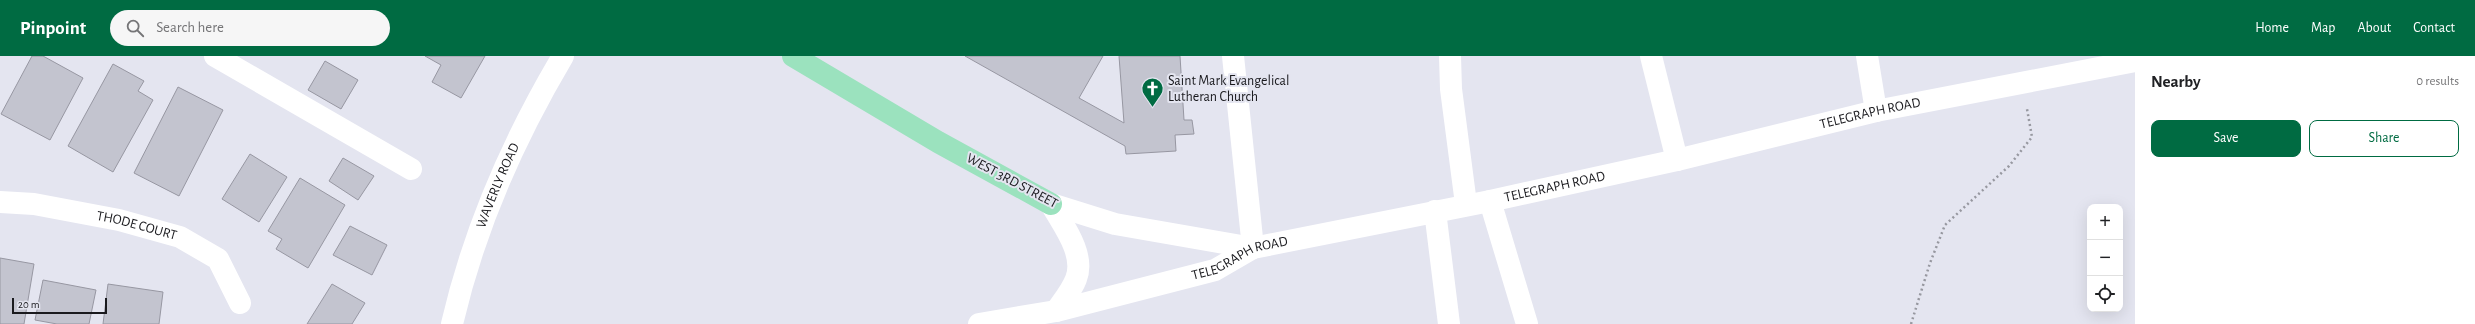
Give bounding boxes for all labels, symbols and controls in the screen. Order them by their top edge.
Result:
search box [110,10,390,46]
icon: search [124,17,146,39]
text: Pinpoint [20,19,86,38]
text: Search here [156,20,224,35]
text: Home [2255,21,2289,35]
text: Map [2311,21,2335,35]
text: About [2357,21,2391,35]
text: Contact [2413,21,2455,35]
text: Nearby [2151,73,2201,90]
place label: Saint Mark Evangelical Lutheran Church [1168,74,1290,104]
text: 0 results [2416,75,2459,88]
church icon: Saint Mark Evangelical Lutheran Church [1140,76,1166,109]
street label: TELEGRAPH ROAD [1818,96,1922,132]
button: Save [2151,120,2301,157]
button: Share [2309,120,2459,157]
street label: WAVERLY ROAD [474,141,522,230]
street label: WEST 3RD STREET [964,151,1060,211]
street label: TELEGRAPH ROAD [1503,169,1606,205]
map controls [2087,204,2123,312]
button: + [2087,204,2123,240]
street label: THODE COURT [95,209,178,243]
street label: TELEGRAPH ROAD [1190,234,1289,283]
button: − [2087,240,2123,276]
button: locate [2087,276,2123,312]
scale bar [12,296,107,315]
text: 20 m [18,299,39,310]

